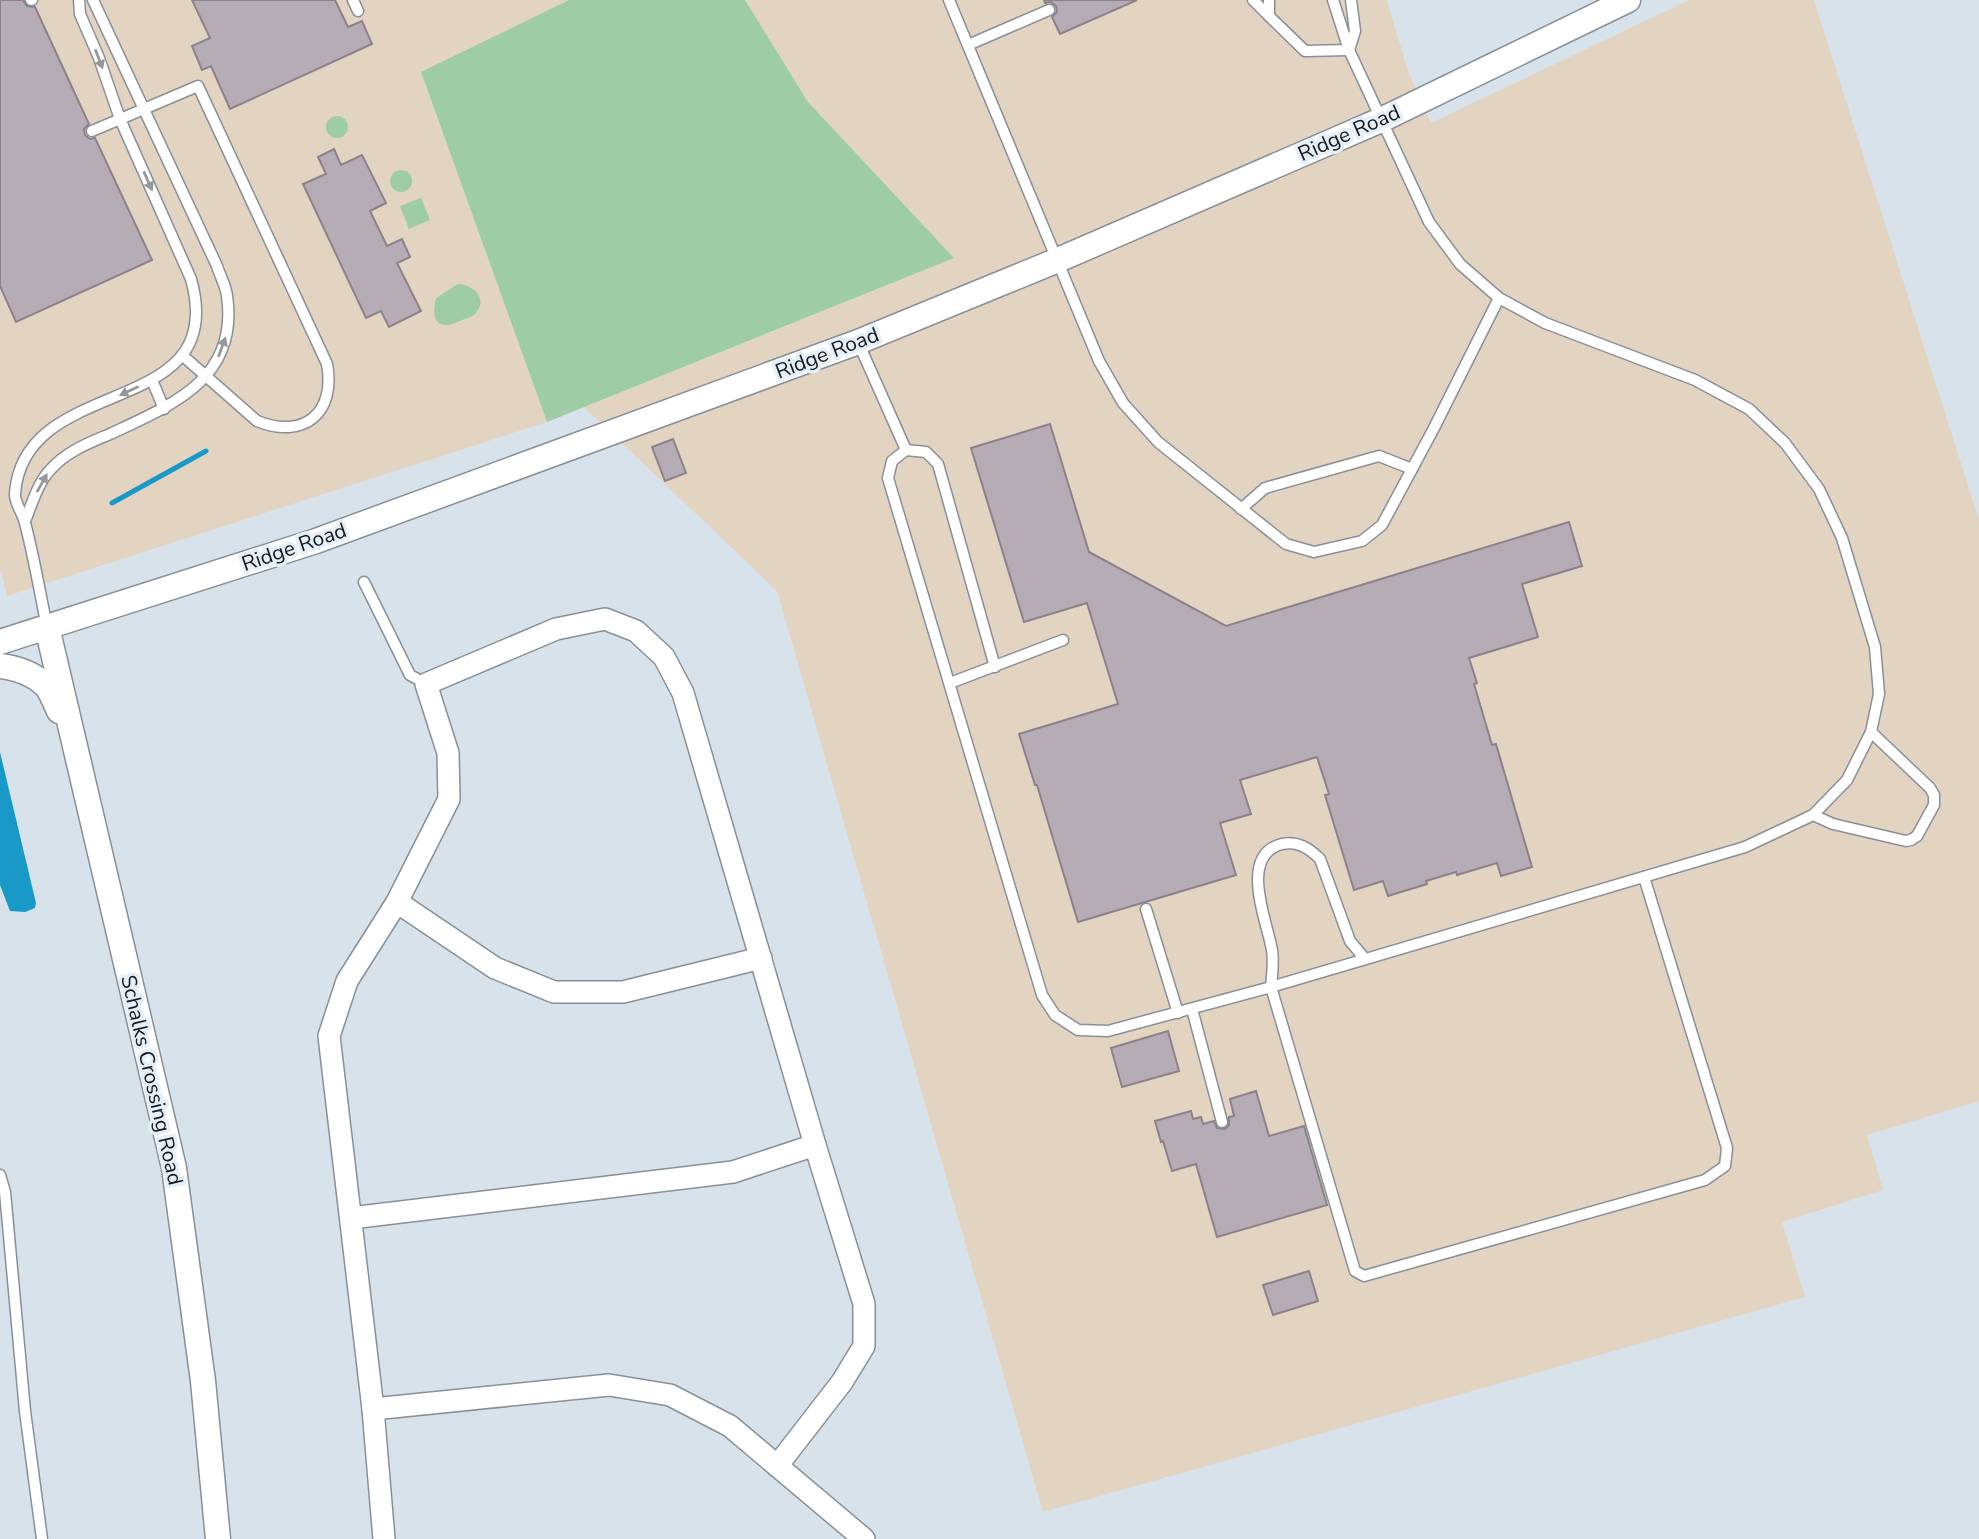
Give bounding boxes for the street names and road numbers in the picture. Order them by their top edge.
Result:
street label: Ridge Road [1294,98,1404,168]
street label: Ridge Road [771,320,883,386]
street label: Ridge Road [238,516,350,578]
street label: Schalks Crossing Road [114,972,190,1188]

